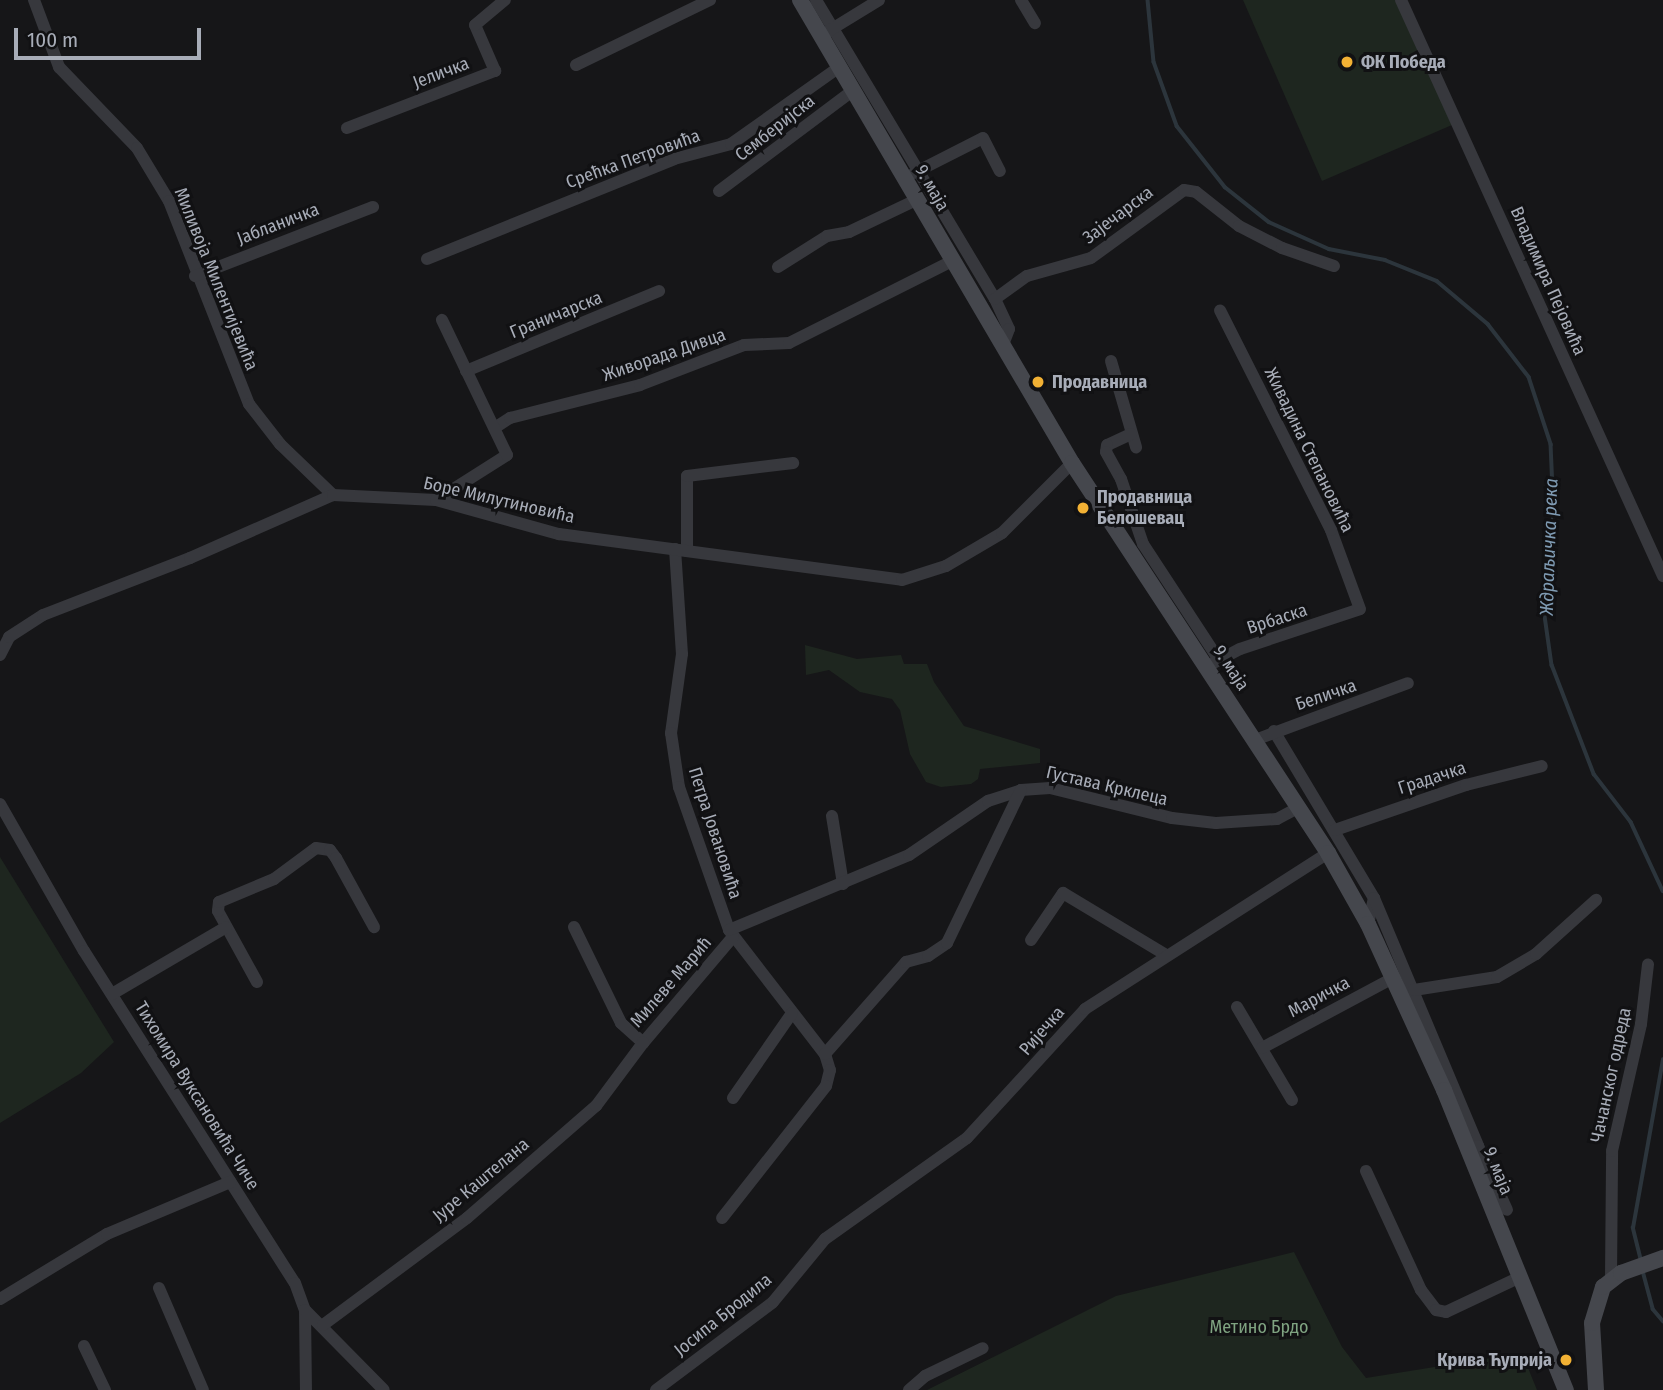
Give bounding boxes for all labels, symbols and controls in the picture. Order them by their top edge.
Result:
scale bar [18,14,205,58]
text: 100 m [27,27,78,53]
place label: ФК Победа [1361,51,1446,73]
street label: Јеличка [410,52,472,94]
marker: ФК Победа [1339,54,1355,70]
street label: Семберијска [731,90,819,166]
street label: Срећка Петровића [563,125,703,193]
street label: 9. маја [910,161,954,215]
street label: Зајечарска [1079,182,1157,248]
street label: Миливоја Милентијевића [169,184,263,374]
street label: Јабланичка [234,198,322,250]
street label: Владимира Пејовића [1505,203,1591,359]
street label: Граничарска [507,287,605,343]
street label: Живорада Дивца [600,324,728,386]
street label: Живадина Степановића [1260,364,1358,536]
place label: Продавница [1052,371,1147,393]
marker: Продавница [1030,374,1046,390]
street label: Боре Милутиновића [421,472,577,528]
water label: Ждраљичка река [1535,478,1563,616]
place label: Продавница Белошевац [1097,487,1192,530]
marker: Продавница Белошевац [1075,500,1091,516]
street label: Врбаска [1244,599,1310,639]
street label: 9. маја [1208,641,1254,695]
street label: Беличка [1293,675,1359,715]
street label: Градачка [1395,757,1469,799]
street label: Густава Крклеца [1044,762,1170,810]
street label: Петра Јовановића [684,764,746,902]
street label: Милеве Марић [626,932,716,1032]
street label: Маричка [1284,972,1354,1022]
street label: Тихомира Вуксановића Чиче [130,998,264,1194]
street label: Ријечка [1015,1002,1069,1060]
street label: Чачанског одреда [1586,1006,1636,1144]
street label: Јуре Каштелана [429,1134,533,1226]
street label: 9. маја [1479,1144,1517,1198]
street label: Јосипа Бродила [670,1269,776,1361]
park label: Метино Брдо [1210,1316,1308,1338]
place label: Крива Ћуприја [1437,1349,1552,1371]
marker: Крива Ћуприја [1558,1352,1574,1368]

